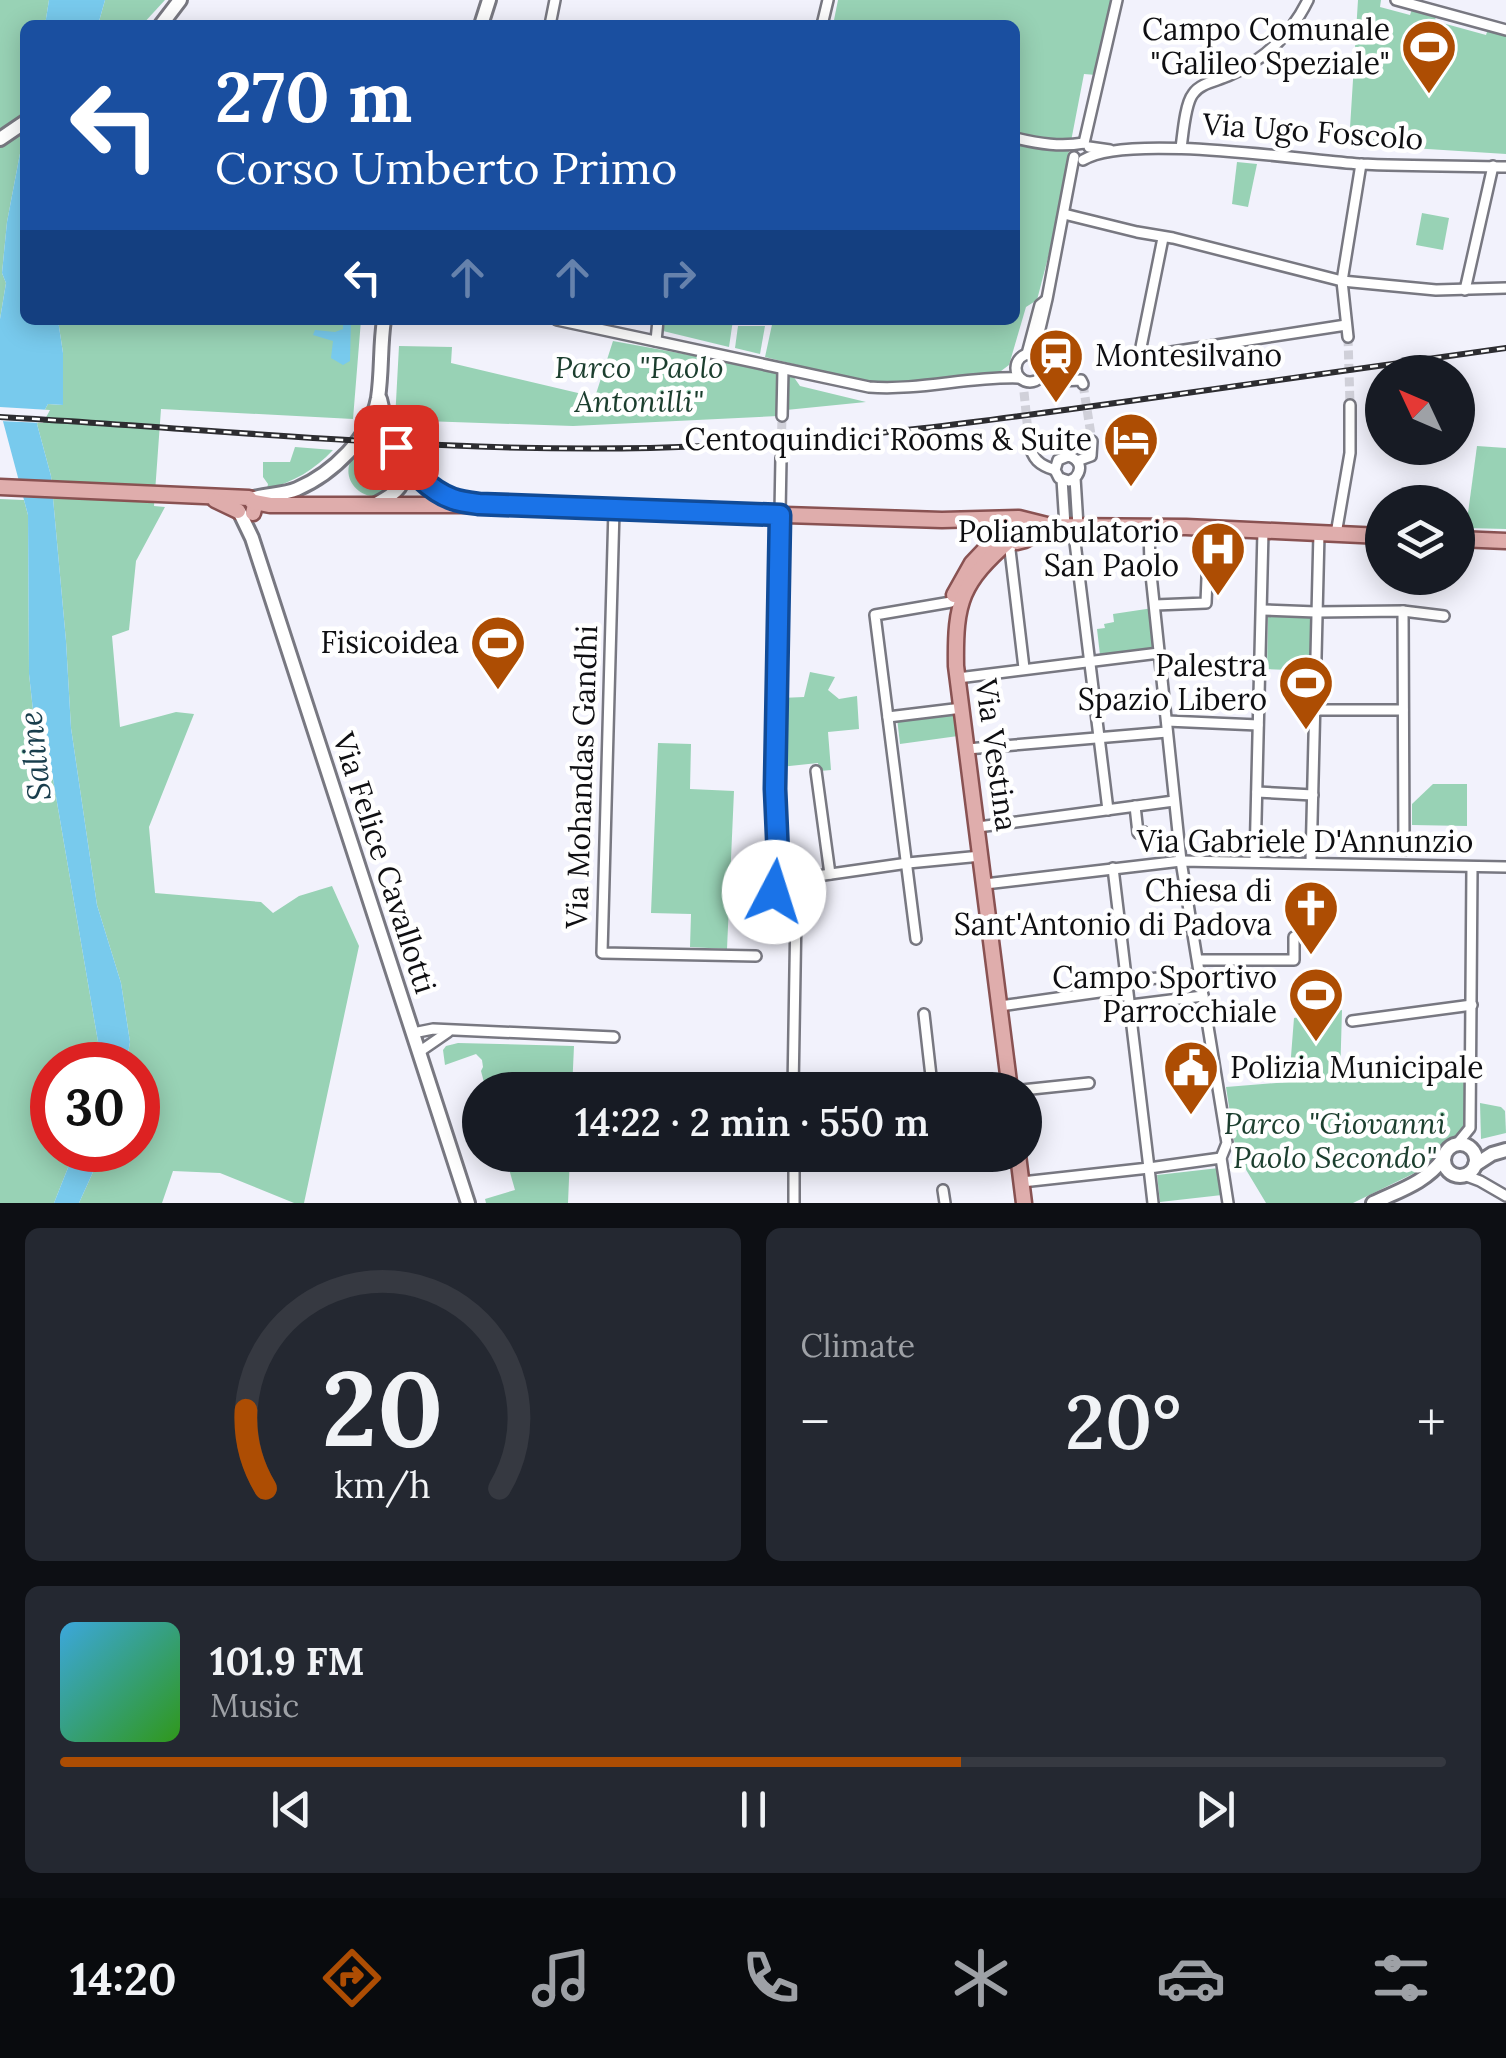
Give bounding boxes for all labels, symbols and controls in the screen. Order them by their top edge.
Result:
place label: Campo Comunale "Galileo Speziale" [1142,10,1390,82]
sports icon: Campo Comunale "Galileo Speziale" [1399,17,1459,96]
text: 270 m [215,52,412,141]
icon: left [50,60,180,190]
street label: Via Ugo Foscolo [1200,104,1425,159]
text: Corso Umberto Primo [215,139,677,196]
icon: left [335,250,390,305]
icon: ahead [440,250,495,305]
icon: ahead [545,250,600,305]
icon: right [650,250,705,305]
station icon: Montesilvano [1026,326,1086,405]
place label: Montesilvano [1095,336,1282,374]
park label: Parco "Paolo Antonilli" [554,348,724,420]
north arrow [1365,355,1475,465]
map controls [1365,355,1475,595]
pin [354,405,439,490]
hotel icon: Centoquindici Rooms & Suite [1101,410,1161,489]
icon: arrive [369,420,424,475]
place label: Centoquindici Rooms & Suite [685,420,1092,458]
button: layers [1365,485,1475,595]
place label: Poliambulatorio San Paolo [958,512,1179,584]
hospital icon: Poliambulatorio San Paolo [1188,519,1248,598]
sports icon: Fisicoidea [468,613,528,692]
place label: Fisicoidea [321,623,459,661]
street label: Via Mohandas Gandhi [557,625,605,930]
place label: Palestra Spazio Libero [1078,646,1267,718]
sports icon: Palestra Spazio Libero [1276,653,1336,732]
street label: Via Vestina [967,675,1026,833]
water label: Saline [9,709,60,803]
street label: Via Felice Cavallotti [325,727,445,998]
street label: Via Gabriele D'Annunzio [1136,822,1473,860]
position arrow [722,840,826,944]
place label: Chiesa di Sant'Antonio di Padova [954,871,1272,943]
church icon: Chiesa di Sant'Antonio di Padova [1281,878,1341,957]
place label: Campo Sportivo Parrocchiale [1052,958,1277,1030]
sports icon: Campo Sportivo Parrocchiale [1286,965,1346,1044]
public building icon: Polizia Municipale [1161,1038,1221,1117]
speed limit sign: 30 [30,1042,160,1172]
place label: Polizia Municipale [1230,1048,1483,1086]
text: 14:22 · 2 min · 550 m [575,1098,929,1146]
park label: Parco "Giovanni Paolo Secondo" [1224,1104,1446,1176]
text: Climate [801,1325,915,1366]
text: 20 [322,1341,444,1474]
text: 20° [1065,1374,1182,1470]
text: − [801,1387,830,1457]
text: + [1417,1387,1446,1457]
text: km/h [334,1462,431,1508]
text: 101.9 FM [210,1637,364,1685]
text: Music [210,1685,299,1726]
icon: previous [264,1782,319,1837]
icon: pause [726,1782,781,1837]
icon: next [1188,1782,1243,1837]
icon: directions [317,1943,387,2013]
icon: music [526,1943,596,2013]
icon: phone [736,1943,806,2013]
icon: climate [946,1943,1016,2013]
icon: car [1156,1943,1226,2013]
icon: filters [1366,1943,1436,2013]
text: 14:20 [70,1950,177,2007]

